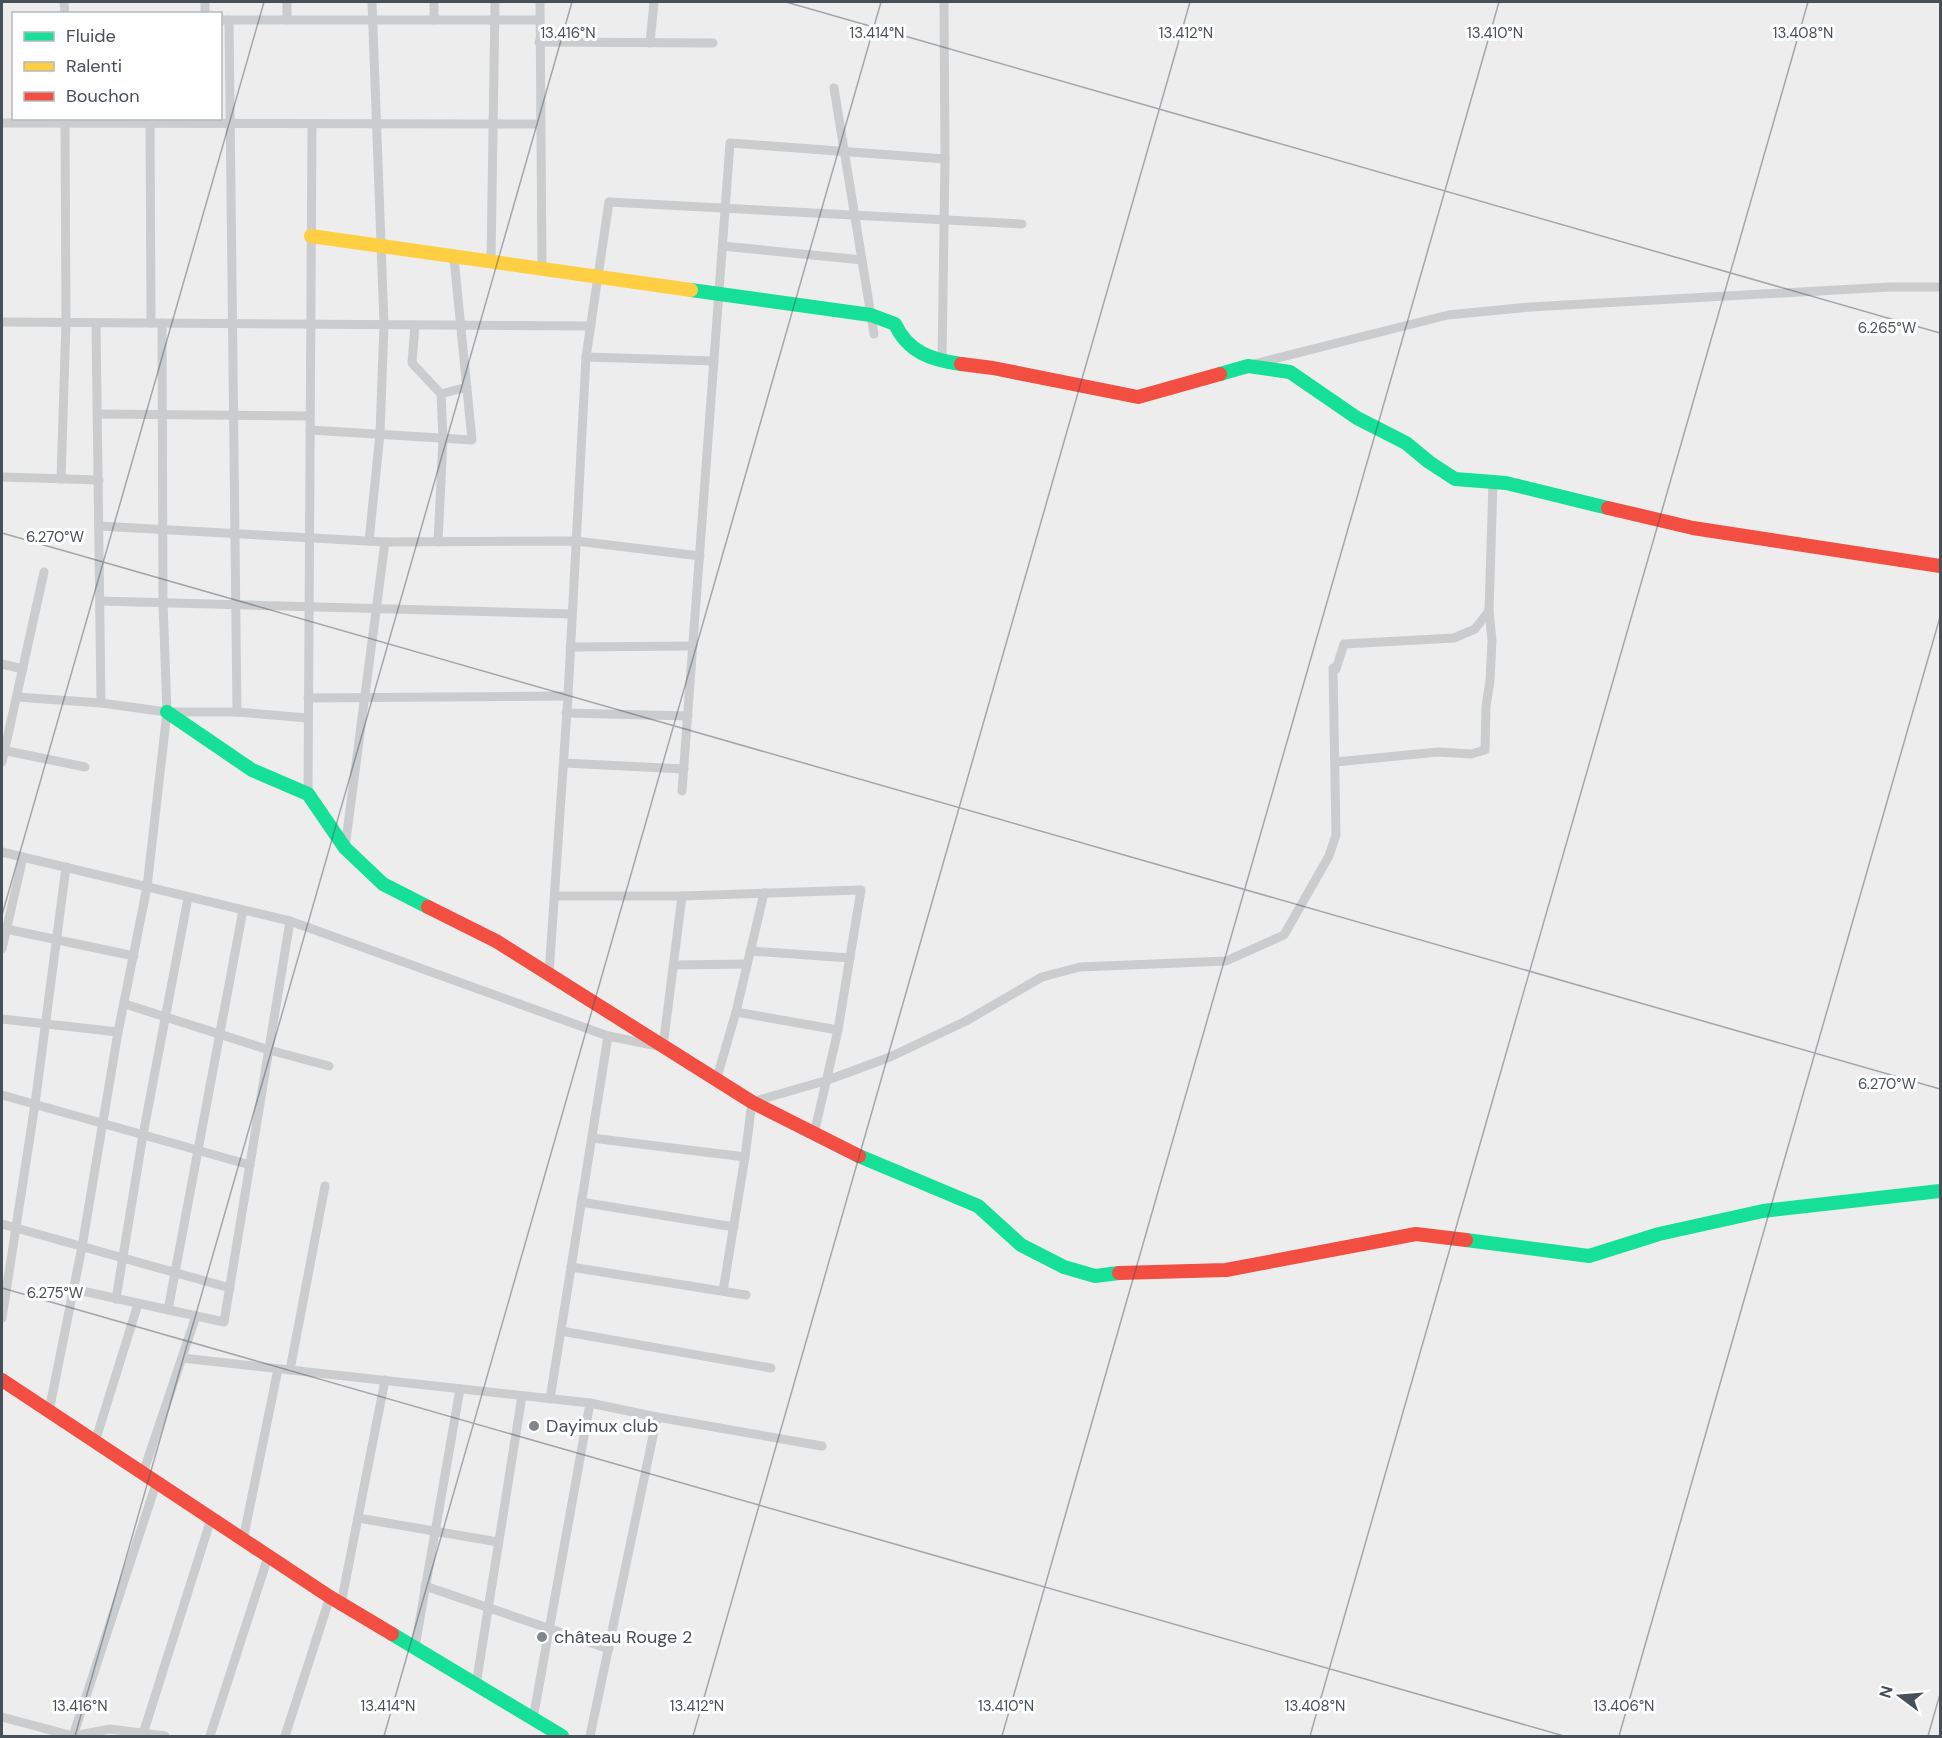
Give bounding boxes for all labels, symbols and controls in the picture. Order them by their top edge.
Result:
legend [12,12,222,120]
text: 13.416°N [540,23,596,43]
text: 13.414°N [850,23,904,43]
text: 13.412°N [1159,23,1213,43]
text: 13.410°N [1467,23,1523,43]
text: 13.408°N [1773,23,1833,43]
text: Fluide [66,24,116,48]
text: Ralenti [66,54,122,78]
text: Bouchon [66,84,140,108]
text: 6.265°W [1858,318,1917,338]
text: 6.270°W [26,527,84,547]
text: 6.270°W [1858,1074,1916,1094]
text: 6.275°W [27,1283,84,1303]
place label: Dayimux club [546,1414,658,1438]
marker: Dayimux club [527,1419,541,1433]
place label: château Rouge 2 [554,1625,692,1649]
marker: château Rouge 2 [535,1630,549,1644]
north arrow [1870,1666,1930,1726]
text: N [1874,1683,1898,1701]
text: 13.416°N [52,1696,108,1716]
text: 13.414°N [361,1696,415,1716]
text: 13.412°N [670,1696,724,1716]
text: 13.410°N [978,1696,1034,1716]
text: 13.408°N [1285,1696,1345,1716]
text: 13.406°N [1594,1696,1654,1716]

